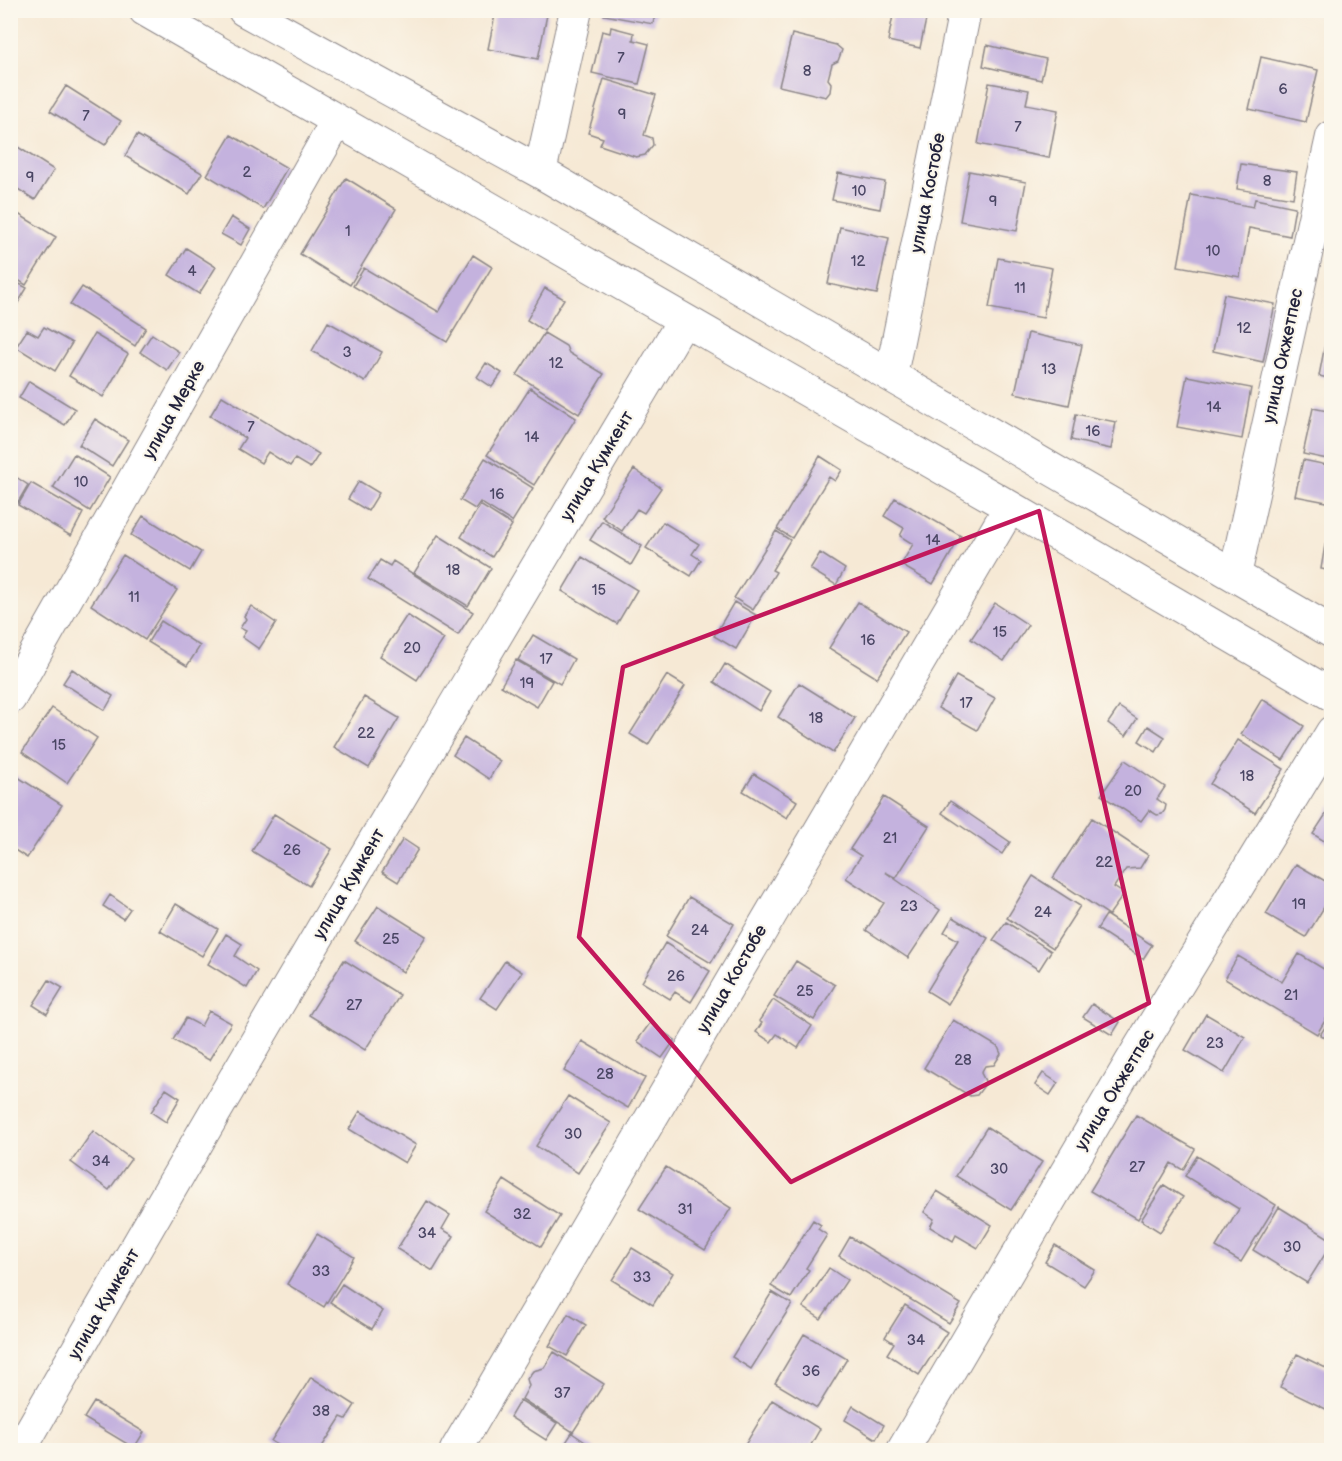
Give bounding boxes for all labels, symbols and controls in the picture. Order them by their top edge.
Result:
house number: 7 [617,49,625,68]
house number: 8 [803,62,812,81]
house number: 6 [1278,80,1288,99]
house number: 9 [618,105,626,124]
house number: 7 [82,107,90,126]
house number: 7 [1014,118,1022,137]
street label: улица Костобе [906,131,950,255]
house number: 2 [243,163,252,182]
house number: 9 [26,168,34,187]
house number: 8 [1263,172,1272,191]
house number: 10 [852,182,866,201]
house number: 9 [989,192,997,211]
house number: 1 [345,222,351,241]
house number: 10 [1206,242,1220,261]
house number: 12 [851,252,865,271]
house number: 4 [187,262,197,281]
house number: 11 [1014,279,1026,298]
street label: улица Окжетпес [1258,286,1308,425]
house number: 12 [1237,319,1251,338]
house number: 3 [342,343,352,362]
house number: 12 [549,354,563,373]
street label: улица Мерке [138,357,210,463]
house number: 13 [1041,360,1057,379]
house number: 14 [1207,398,1221,417]
street label: улица Кумкент [556,407,638,525]
house number: 7 [247,418,255,437]
house number: 16 [1086,422,1100,441]
house number: 14 [525,428,539,447]
house number: 10 [74,473,88,492]
house number: 16 [490,485,504,504]
house number: 14 [926,531,940,550]
house number: 18 [446,561,461,580]
house number: 15 [592,581,606,600]
house number: 11 [128,588,140,607]
house number: 15 [993,623,1007,642]
house number: 16 [861,631,875,650]
house number: 20 [403,639,421,658]
house number: 17 [539,650,553,669]
house number: 19 [520,674,534,693]
house number: 17 [959,694,973,713]
house number: 18 [809,709,824,728]
house number: 22 [357,724,375,743]
house number: 15 [52,736,66,755]
house number: 18 [1240,767,1255,786]
house number: 20 [1124,782,1142,801]
street label: улица Кумкент [309,824,390,943]
house number: 21 [883,829,897,848]
house number: 26 [283,841,301,860]
house number: 22 [1095,853,1113,872]
house number: 19 [1292,895,1306,914]
house number: 23 [900,897,918,916]
house number: 24 [1034,903,1052,922]
house number: 24 [691,921,709,940]
street label: улица Костобе [692,921,772,1037]
house number: 25 [382,930,400,949]
house number: 26 [667,967,685,986]
house number: 25 [796,982,814,1001]
house number: 21 [1284,986,1298,1005]
house number: 27 [346,996,363,1015]
street label: улица Окжетпес [1071,1026,1159,1154]
house number: 23 [1206,1034,1224,1053]
house number: 28 [954,1051,972,1070]
house number: 28 [596,1065,614,1084]
house number: 30 [564,1125,582,1144]
house number: 34 [92,1152,110,1171]
house number: 27 [1129,1158,1146,1177]
house number: 30 [990,1160,1008,1179]
house number: 31 [677,1200,693,1219]
house number: 32 [513,1205,531,1224]
house number: 34 [418,1224,436,1243]
house number: 30 [1283,1238,1301,1257]
street label: улица Кумкент [64,1244,145,1363]
house number: 33 [312,1262,330,1281]
house number: 33 [633,1268,651,1287]
house number: 34 [907,1331,925,1350]
house number: 36 [802,1362,820,1381]
house number: 37 [554,1384,571,1403]
house number: 38 [312,1402,330,1421]

